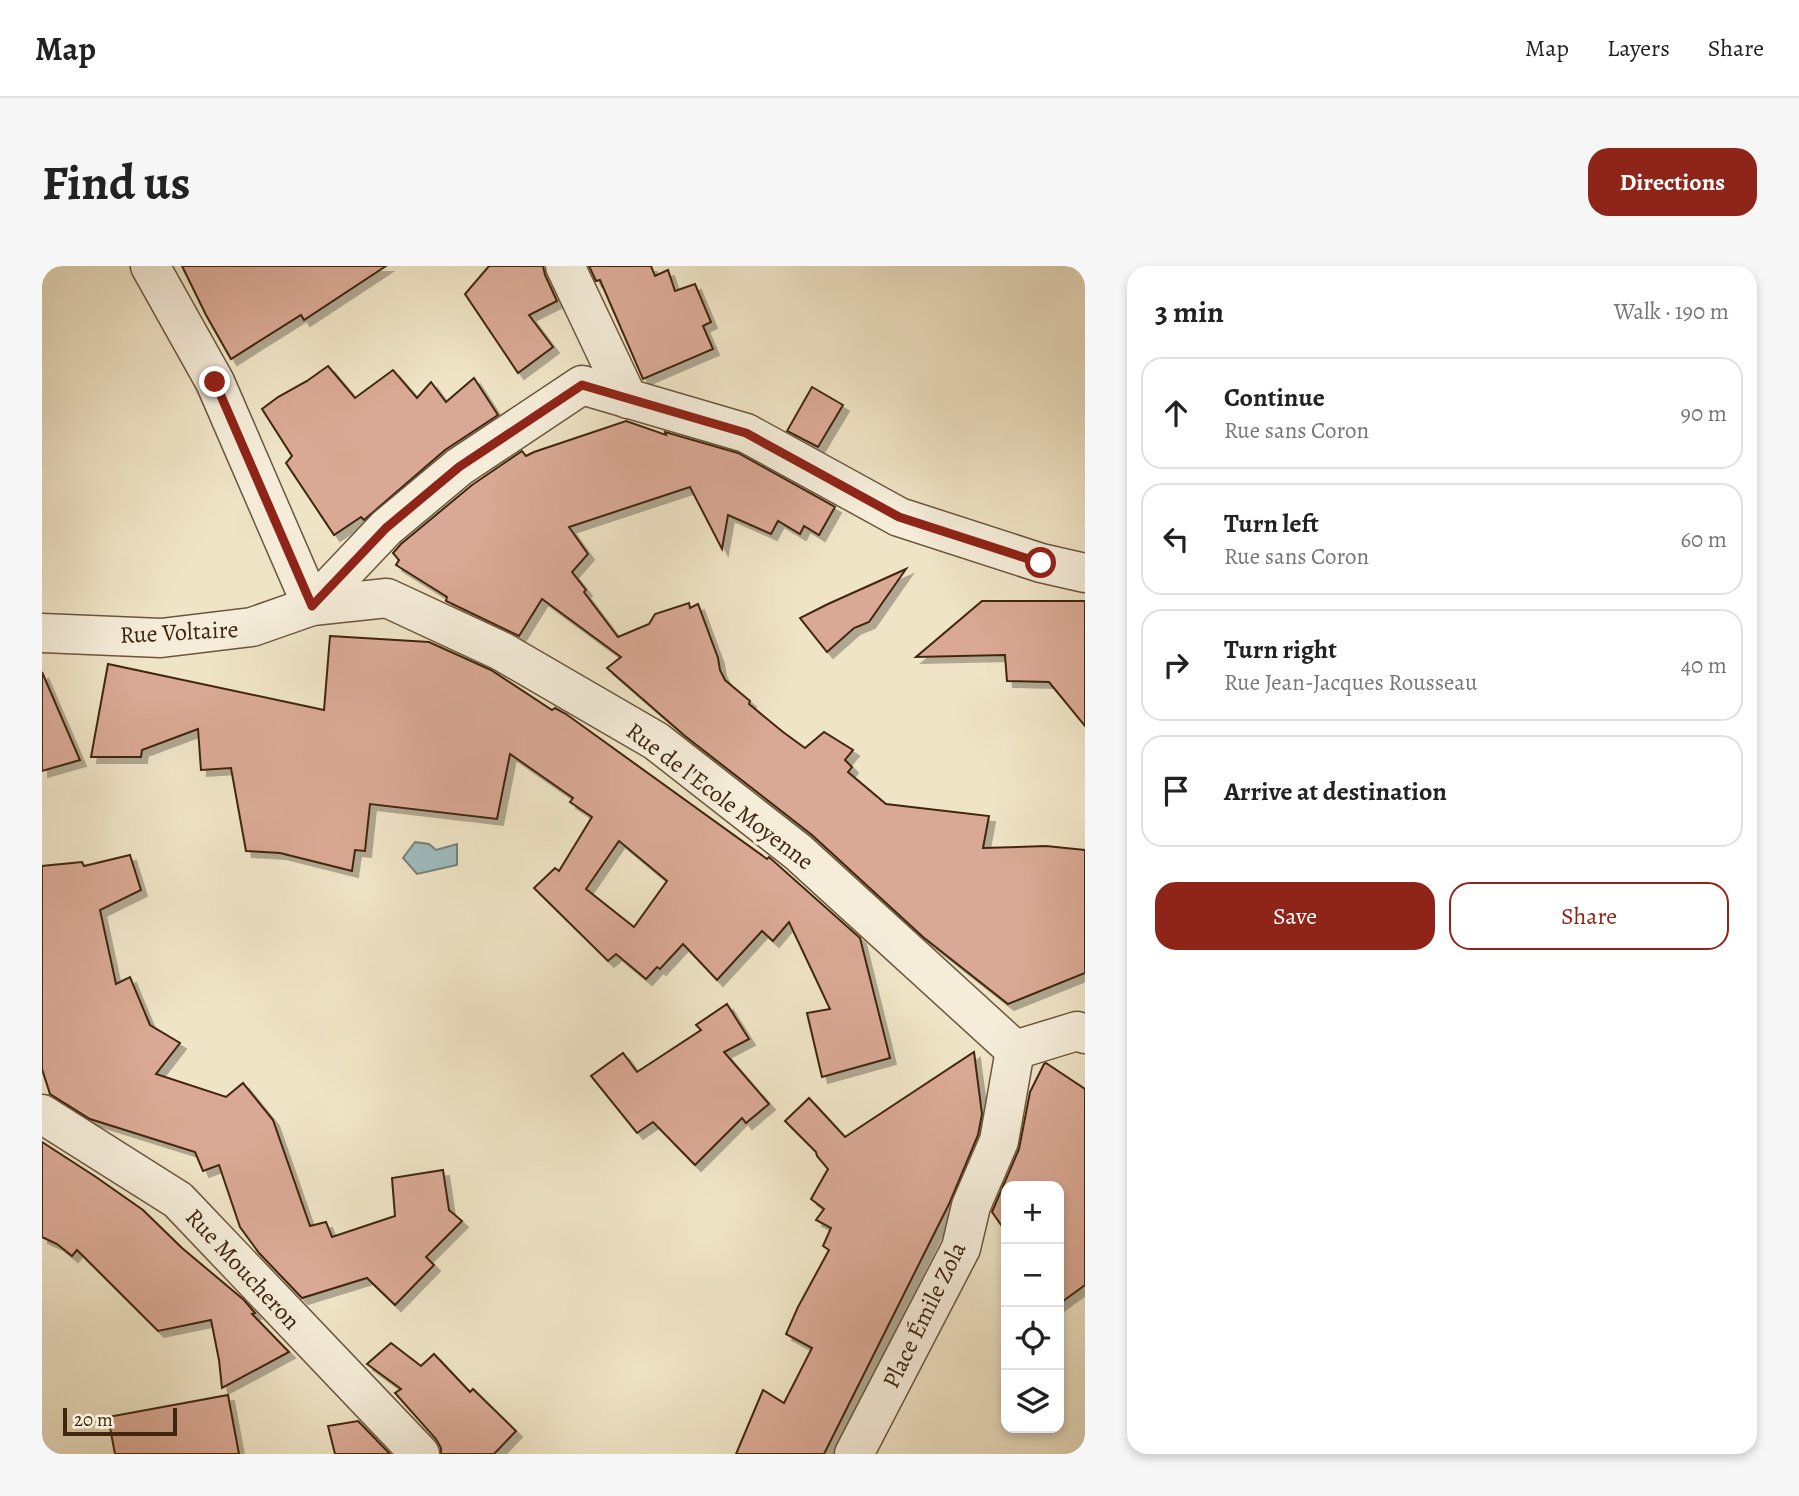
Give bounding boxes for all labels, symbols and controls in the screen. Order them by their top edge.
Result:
text: Map [35,26,96,71]
text: Map [1525,32,1569,64]
text: Layers [1607,32,1670,64]
text: Share [1708,32,1764,64]
button: Directions [1588,148,1757,216]
text: Find us [42,149,190,216]
text: 3 min [1155,292,1224,332]
text: Walk · 190 m [1614,296,1729,327]
route end [199,366,230,397]
text: Continue [1224,380,1325,415]
icon: ahead [1157,394,1195,432]
text: 90 m [1681,398,1727,429]
text: Rue sans Coron [1224,415,1369,446]
text: Turn left [1224,506,1319,541]
icon: left [1157,520,1195,558]
text: 60 m [1680,524,1727,555]
text: Rue sans Coron [1224,541,1369,572]
route start [1025,547,1056,578]
street label: Rue Voltaire [119,613,239,651]
text: Turn right [1224,632,1337,667]
icon: right [1157,646,1195,684]
text: 40 m [1681,650,1727,681]
text: Rue Jean-Jacques Rousseau [1224,667,1478,698]
street label: Rue de l'Ecole Moyenne [620,715,820,877]
icon: arrive [1157,772,1195,810]
text: Arrive at destination [1224,774,1447,809]
button: Save [1155,882,1435,950]
button: Share [1449,882,1729,950]
map controls [1001,1181,1064,1433]
button: + [1001,1181,1064,1244]
street label: Rue Moucheron [178,1201,308,1337]
street label: Place Émile Zola [875,1236,974,1394]
button: − [1001,1244,1064,1307]
button: locate [1001,1307,1064,1370]
button: layers [1001,1370,1064,1433]
scale bar [63,1405,177,1437]
text: 20 m [74,1407,113,1433]

